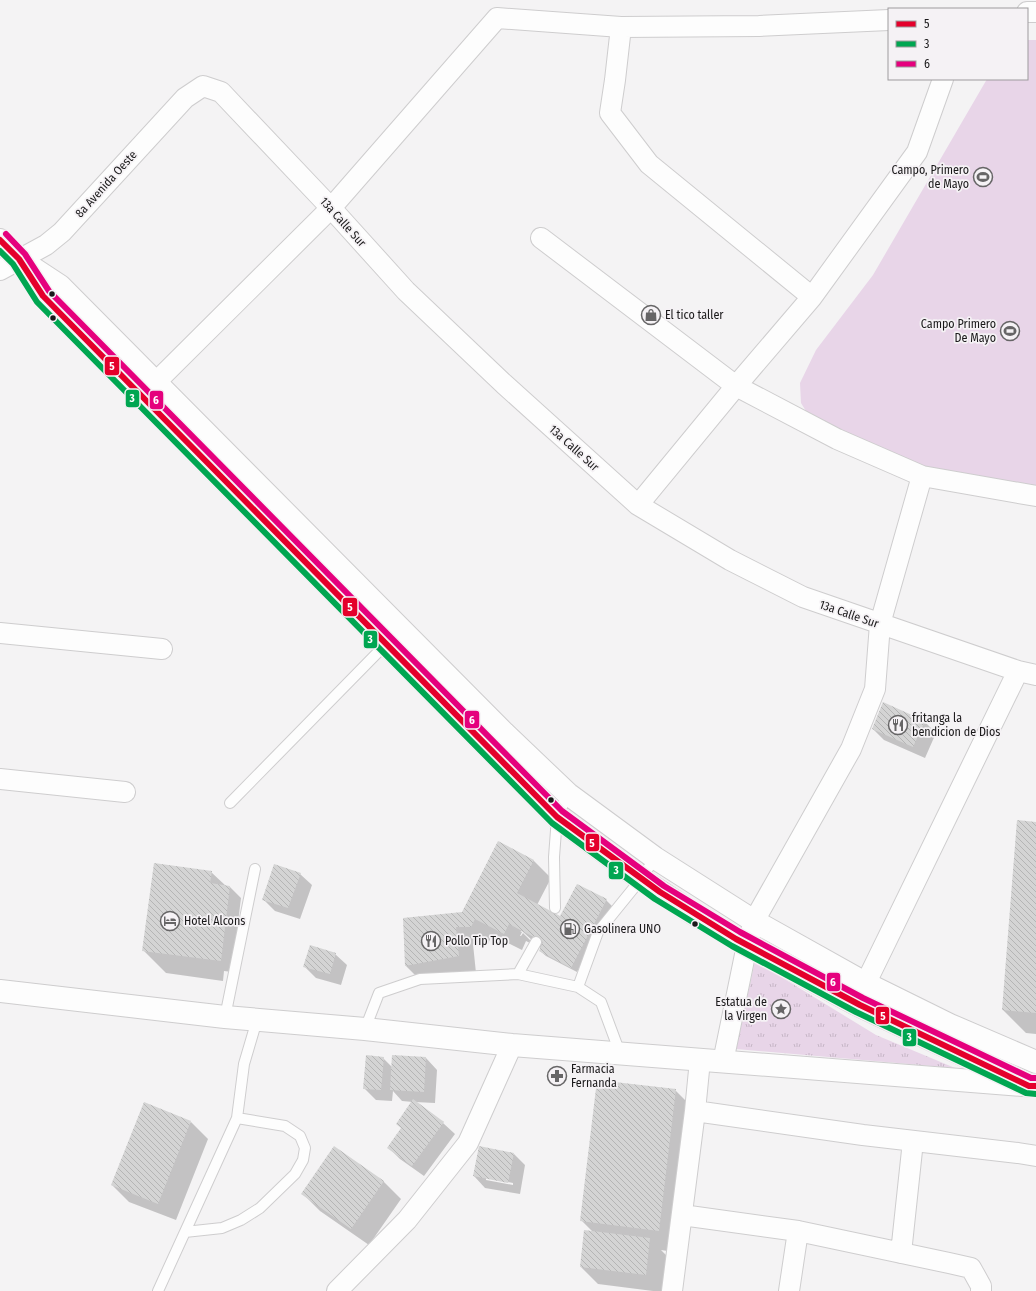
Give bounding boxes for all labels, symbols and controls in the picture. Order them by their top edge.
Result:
legend [888,8,1028,80]
text: 5 [924,17,930,31]
text: 3 [924,37,929,51]
text: 6 [924,57,930,71]
street label: 8a Avenida Oeste [72,148,140,220]
place label: Campo, Primero de Mayo [891,163,969,191]
sports icon: Campo, Primero de Mayo [972,166,994,188]
street label: 13a Calle Sur [317,194,369,250]
unlabelled marker [47,289,57,299]
shop icon: El tico taller [640,304,662,326]
place label: El tico taller [665,308,724,322]
unlabelled marker [48,313,58,323]
place label: Campo Primero De Mayo [921,317,996,345]
sports icon: Campo Primero De Mayo [999,320,1021,342]
line badge: 5 [104,356,120,376]
text: 5 [109,360,115,373]
line badge: 3 [125,389,140,408]
line badge: 6 [149,390,164,410]
text: 3 [128,392,135,405]
text: 6 [153,394,159,407]
street label: 13a Calle Sur [546,422,602,474]
line badge: 5 [342,597,358,617]
street label: 13a Calle Sur [817,597,881,631]
text: 5 [347,601,353,614]
line badge: 3 [363,630,378,649]
text: 3 [366,633,373,646]
line badge: 6 [464,710,480,729]
place label: fritanga la bendicion de Dios [912,711,1000,739]
text: 6 [469,714,475,727]
restaurant icon: fritanga la bendicion de Dios [887,714,909,736]
unlabelled marker [546,795,556,805]
line badge: 5 [585,833,600,852]
text: 5 [589,837,595,850]
line badge: 3 [608,861,624,880]
text: 3 [612,864,619,877]
hotel icon: Hotel Alcons [159,910,181,932]
place label: Hotel Alcons [184,914,245,928]
fuel station icon: Gasolinera UNO [559,918,581,940]
unlabelled marker [690,919,700,929]
place label: Gasolinera UNO [584,922,661,936]
restaurant icon: Pollo Tip Top [420,930,442,952]
place label: Pollo Tip Top [445,934,508,948]
line badge: 6 [826,972,841,992]
text: 6 [830,976,836,989]
place label: Estatua de la Virgen [715,995,767,1023]
place icon: Estatua de la Virgen [770,998,792,1020]
line badge: 5 [875,1006,890,1025]
text: 5 [880,1010,886,1023]
line badge: 3 [902,1028,917,1047]
text: 3 [905,1031,912,1044]
place label: Farmacia Fernanda [571,1062,617,1090]
pharmacy icon: Farmacia Fernanda [546,1065,568,1087]

